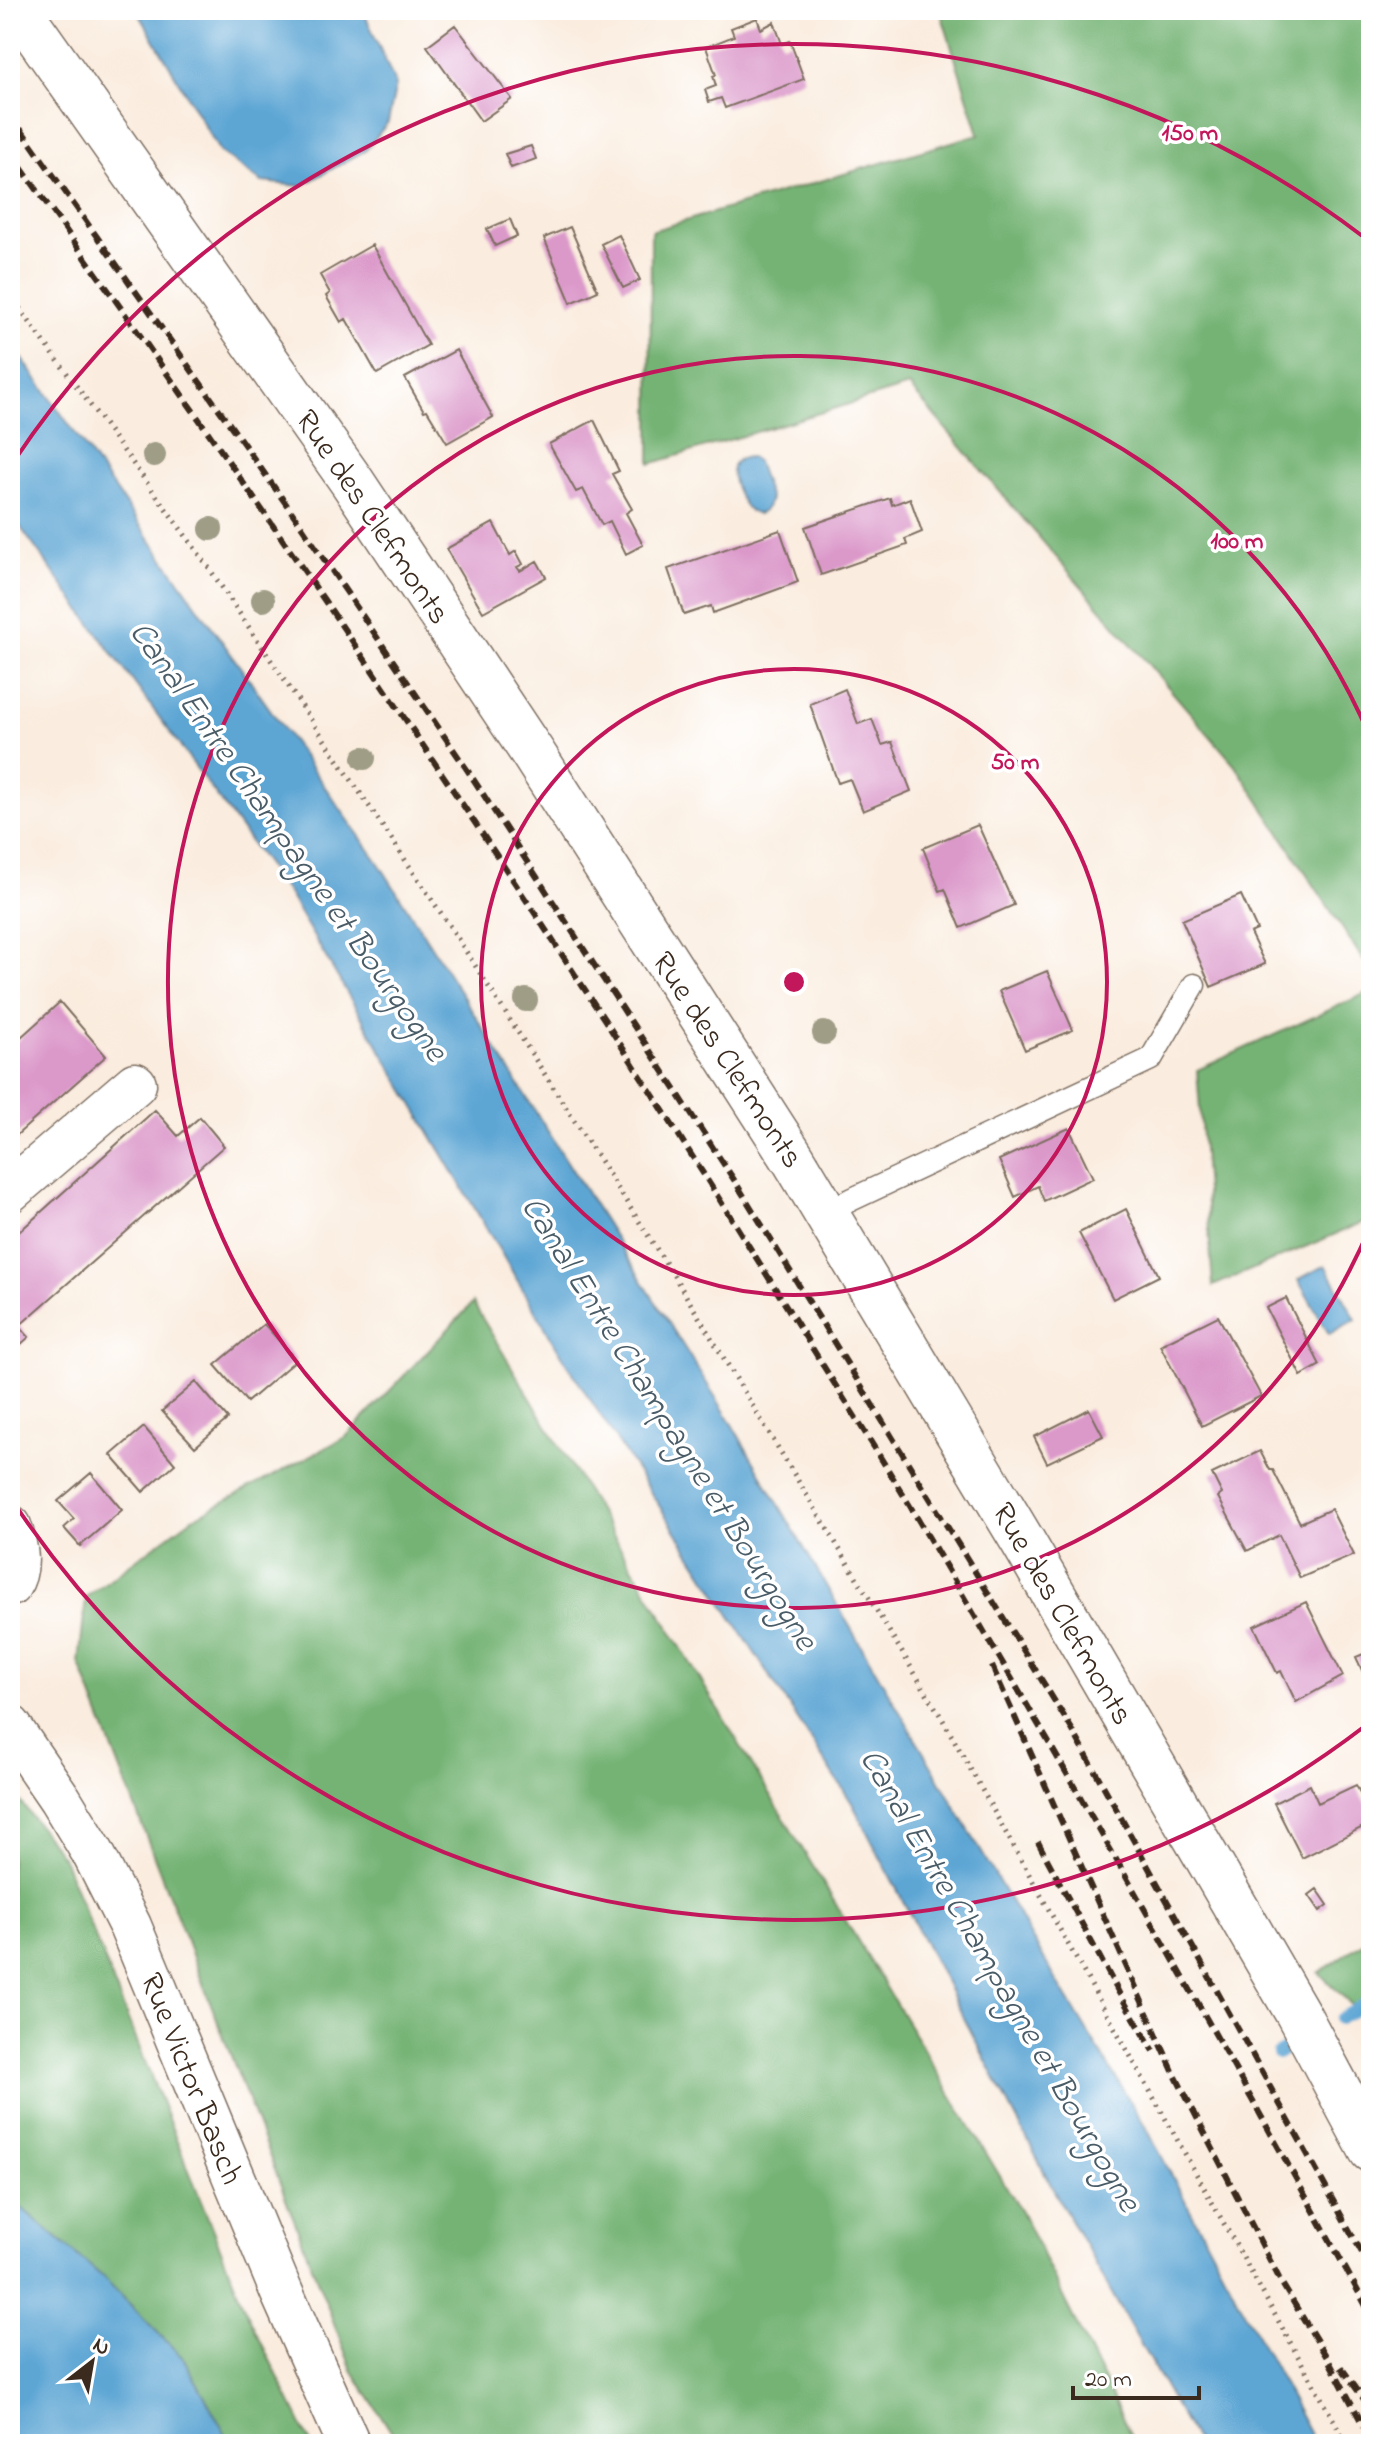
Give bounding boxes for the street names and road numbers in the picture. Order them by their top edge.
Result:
street label: Rue des Clefmonts [282,401,461,635]
street label: Rue des Clefmonts [638,943,814,1179]
street label: Rue des Clefmonts [978,1495,1144,1735]
street label: Rue Victor Basch [126,1966,254,2192]

